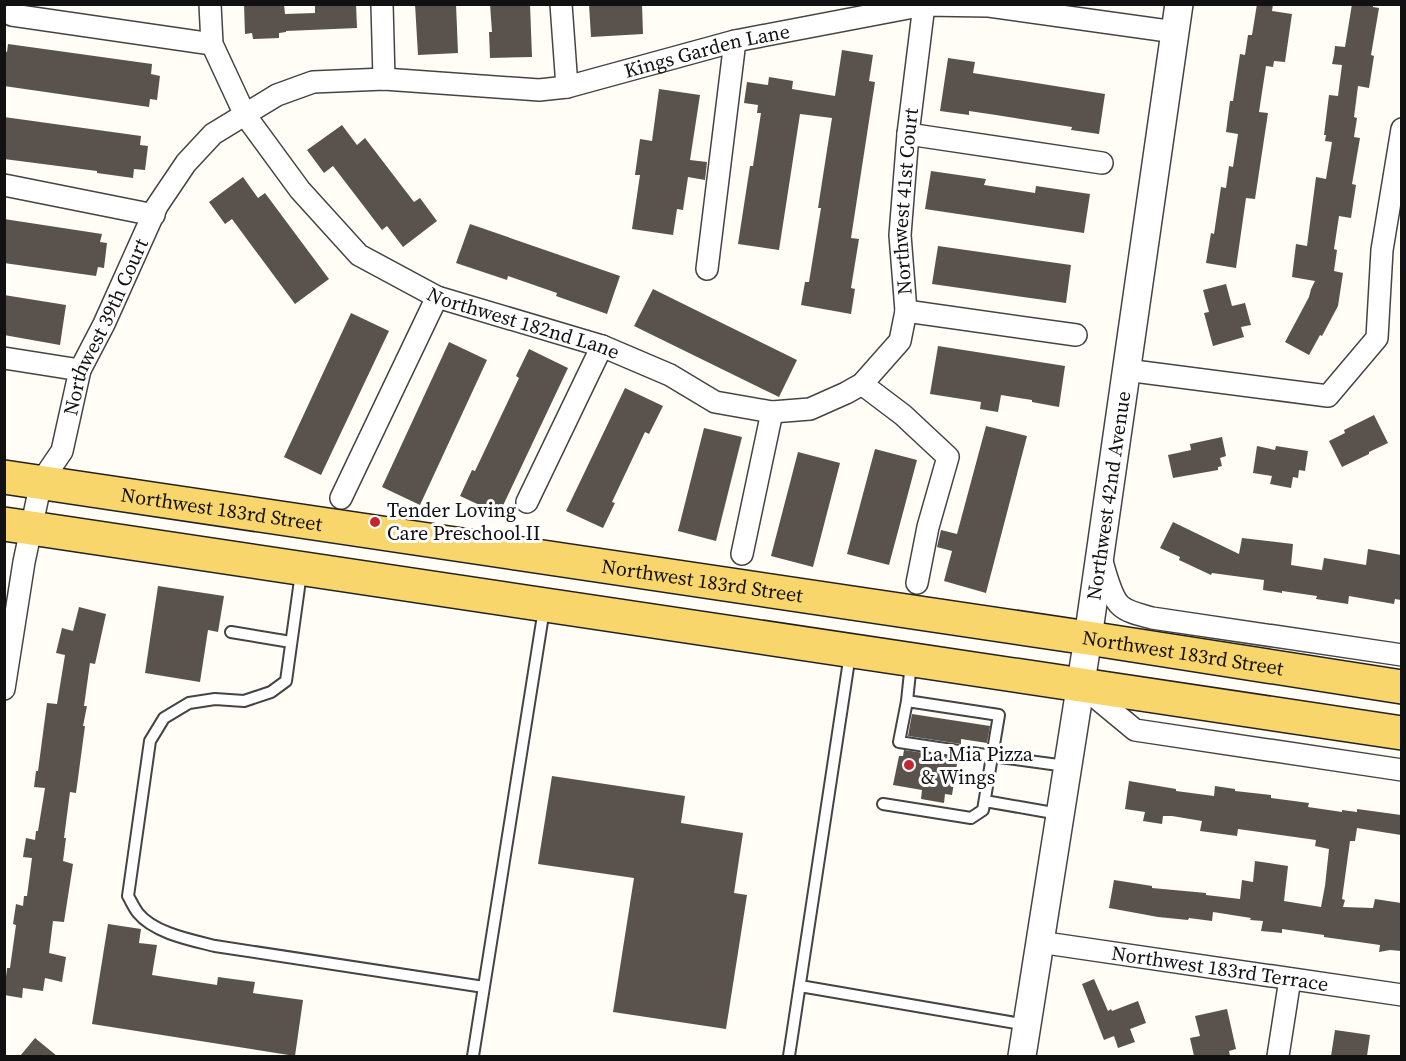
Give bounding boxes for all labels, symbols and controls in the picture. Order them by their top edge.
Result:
street label: Kings Garden Lane [621,17,792,85]
street label: Northwest 41st Court [885,106,925,296]
street label: Northwest 39th Court [56,233,155,418]
street label: Northwest 182nd Lane [422,280,624,366]
street label: Northwest 42nd Avenue [1080,389,1137,602]
street label: Northwest 183rd Street [119,481,325,538]
place label: Tender Loving Care Preschool II [387,496,540,547]
marker: Tender Loving Care Preschool II [368,515,382,529]
street label: Northwest 183rd Street [600,552,805,610]
street label: Northwest 183rd Street [1080,623,1286,682]
place label: La Mia Pizza & Wings [921,740,1034,791]
marker: La Mia Pizza & Wings [902,758,916,772]
street label: Northwest 183rd Terrace [1110,939,1330,998]

